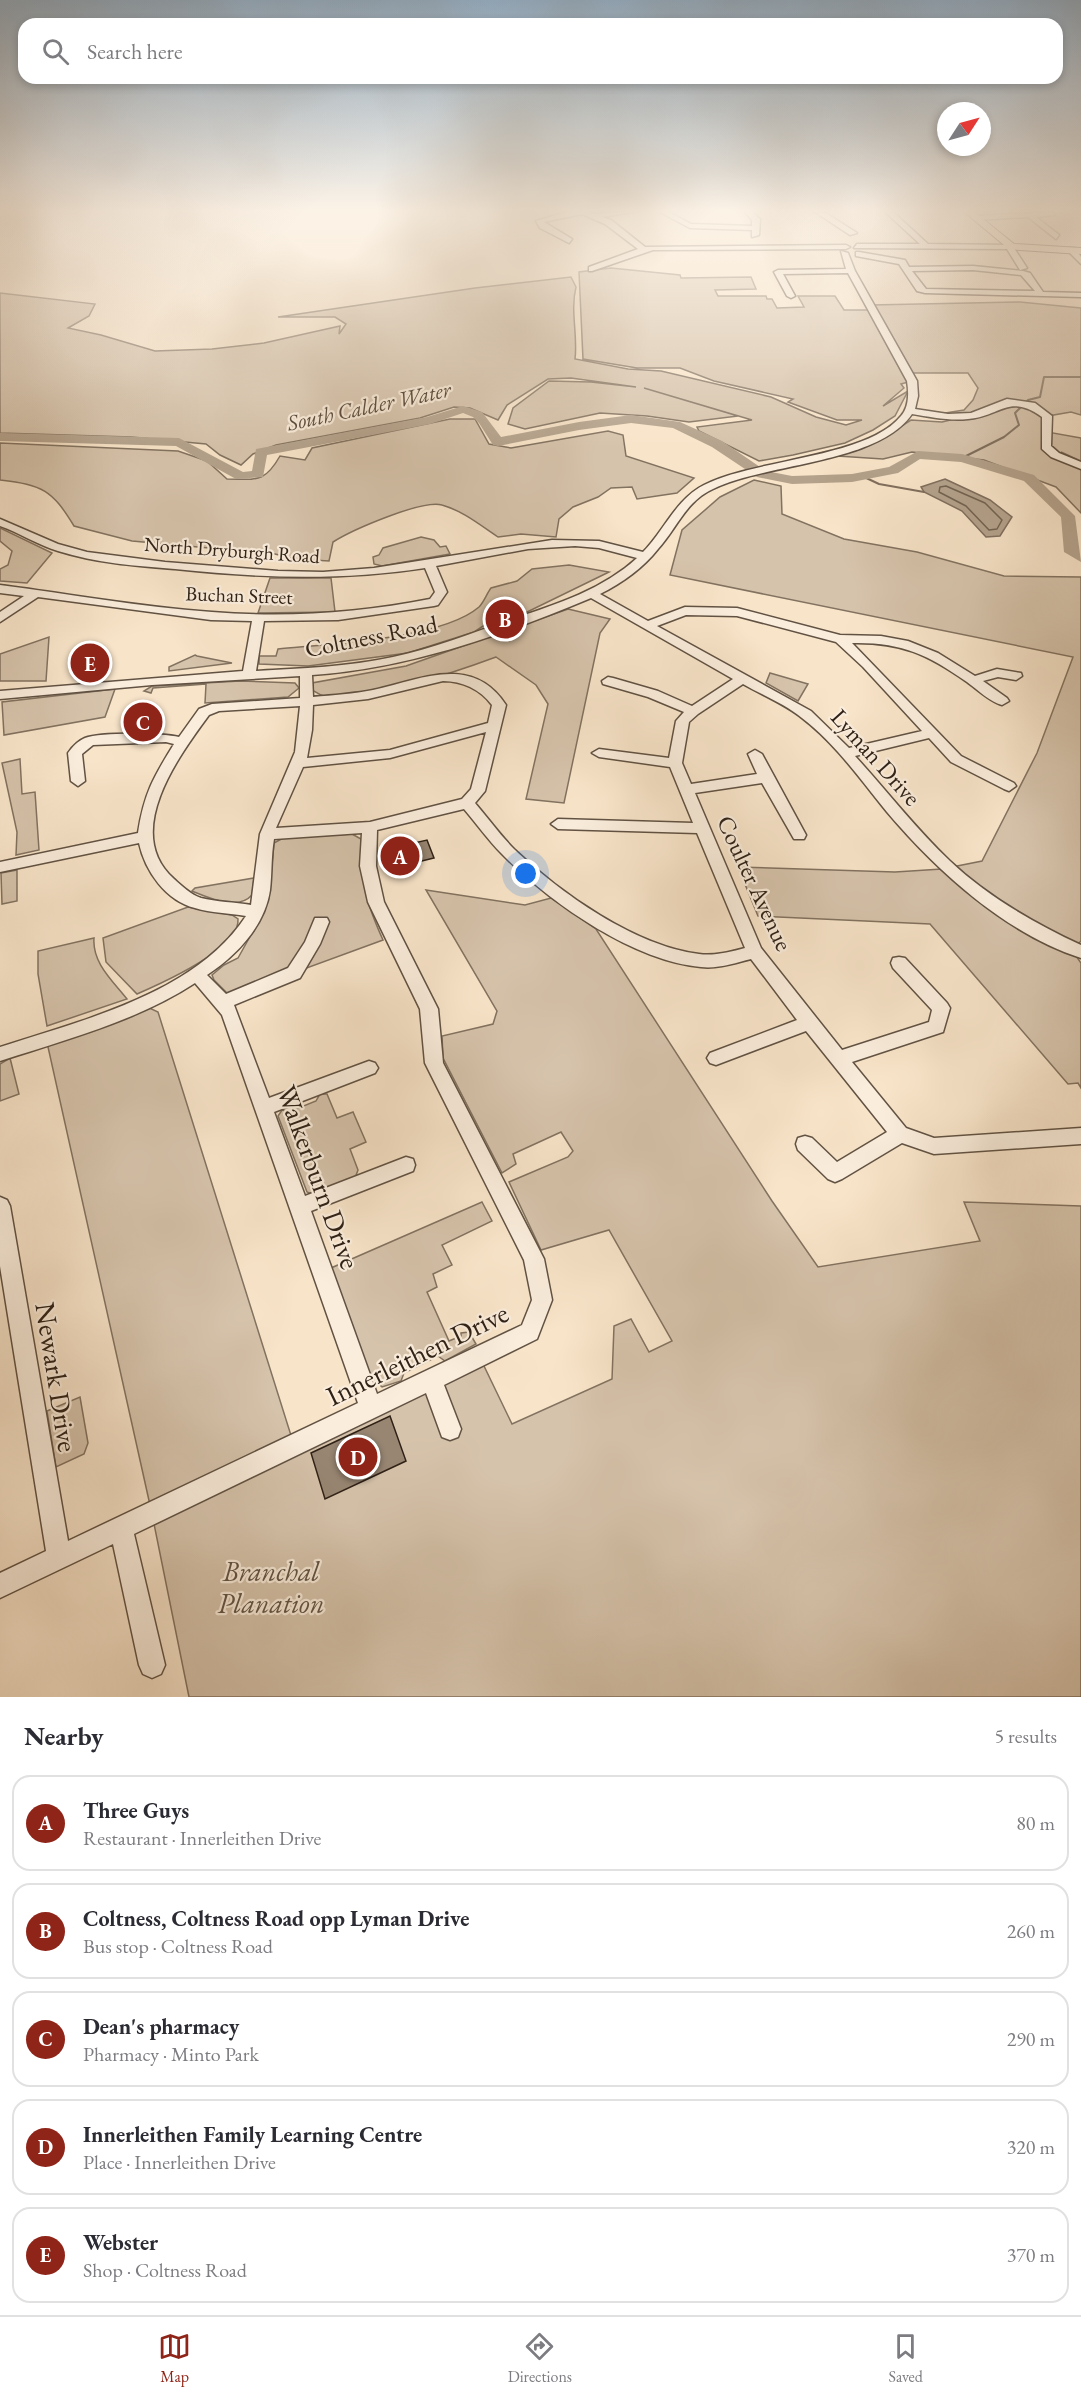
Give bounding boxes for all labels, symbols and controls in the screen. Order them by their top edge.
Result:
search box [18,18,1063,84]
icon: search [39,35,72,68]
text: Search here [87,37,182,66]
north arrow [937,102,991,156]
water label: South Calder Water [284,374,455,438]
street label: North Dryburgh Road [143,531,322,569]
street label: Buchan Street [185,580,294,610]
pin: B [486,596,524,642]
street label: Coltness Road [302,608,441,664]
pin: E [70,640,110,686]
pin: C [124,700,162,744]
street label: Lyman Drive [824,702,928,812]
street label: Coulter Avenue [710,810,800,956]
pin: A [380,834,420,878]
your location [511,859,540,888]
street label: Walkerburn Drive [269,1080,369,1274]
street label: Innerleithen Drive [320,1294,514,1414]
street label: Newark Drive [27,1300,87,1454]
pin: D [338,1434,378,1480]
park label: Branchal Planation [218,1553,324,1621]
text: Nearby [24,1719,104,1753]
text: 5 results [994,1723,1057,1749]
text: Three Guys [83,1796,189,1825]
text: A [38,1810,53,1836]
text: 80 m [1016,1810,1055,1836]
text: Restaurant · Innerleithen Drive [83,1825,321,1851]
text: Coltness, Coltness Road opp Lyman Drive [83,1904,469,1933]
text: B [39,1918,52,1944]
text: 260 m [1007,1918,1055,1944]
text: Bus stop · Coltness Road [83,1933,273,1959]
text: Dean's pharmacy [83,2012,239,2041]
text: C [38,2026,53,2052]
text: 290 m [1007,2026,1055,2052]
text: Pharmacy · Minto Park [83,2041,259,2067]
text: Innerleithen Family Learning Centre [83,2120,422,2149]
text: D [38,2134,53,2160]
text: 320 m [1007,2134,1055,2160]
text: Place · Innerleithen Drive [83,2149,276,2175]
text: Webster [83,2228,158,2257]
text: E [40,2242,51,2268]
text: 370 m [1007,2242,1055,2268]
text: Shop · Coltness Road [83,2257,247,2283]
tab: Map [158,2330,191,2387]
tab: Directions [508,2330,572,2387]
tab: Saved [888,2330,923,2387]

